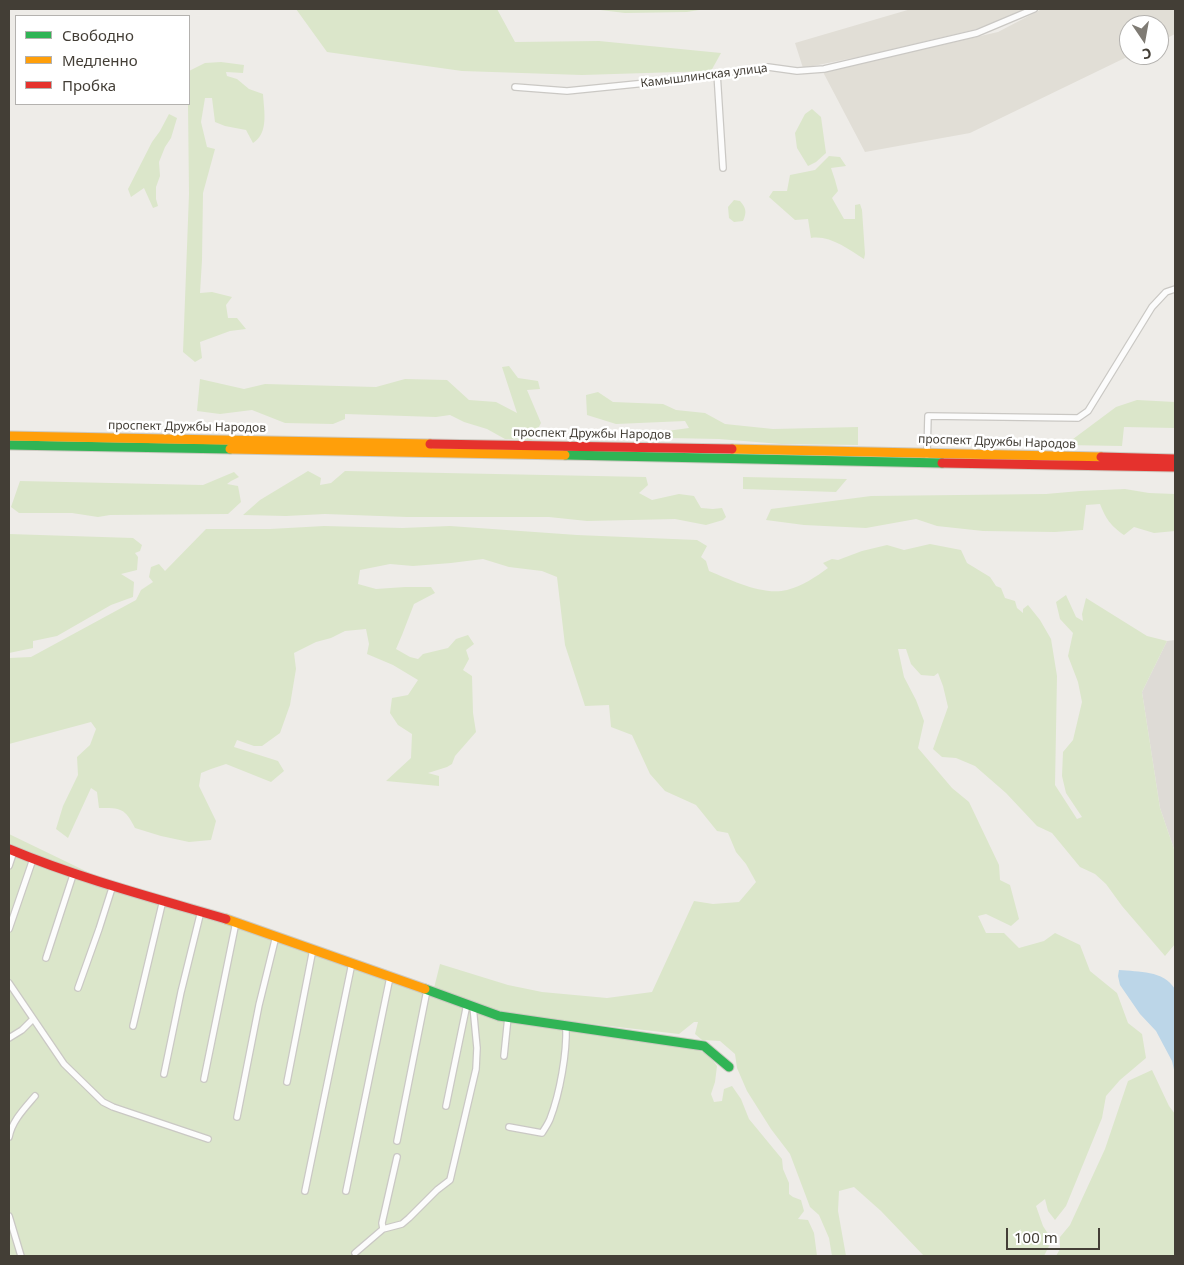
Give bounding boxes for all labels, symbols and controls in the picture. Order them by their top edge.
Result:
legend [15,15,190,105]
north arrow [1119,15,1169,65]
text: Свободно [62,25,134,45]
text: С [1141,44,1153,64]
text: Медленно [62,50,138,70]
street label: Камышлинская улица [640,61,768,91]
text: Пробка [62,75,116,95]
street label: проспект Дружбы Народов [108,418,266,436]
street label: проспект Дружбы Народов [513,425,671,443]
street label: проспект Дружбы Народов [918,432,1076,452]
scale bar [1009,1218,1103,1250]
text: 100 m [1014,1227,1058,1247]

